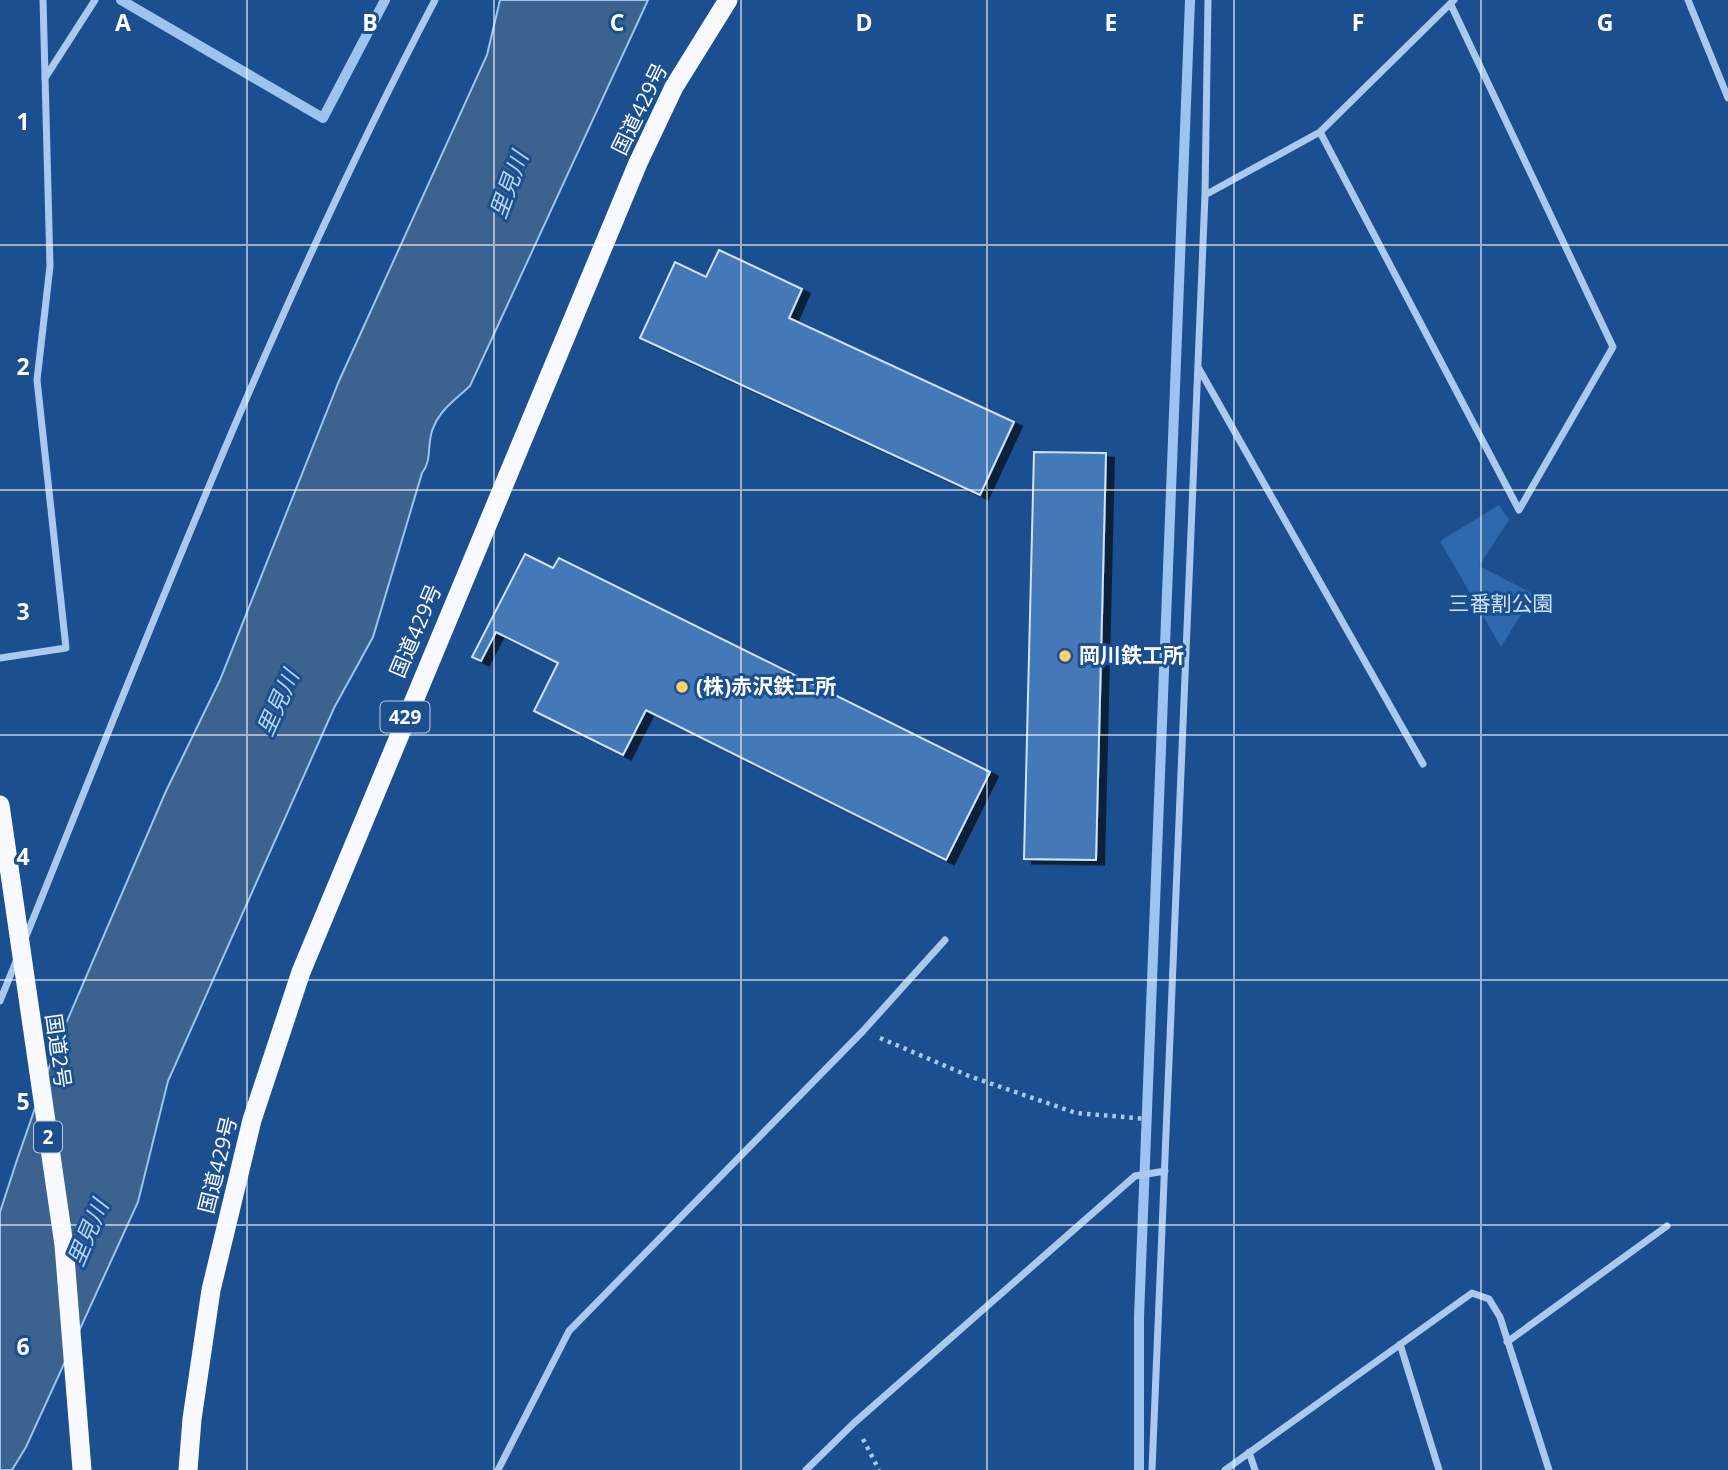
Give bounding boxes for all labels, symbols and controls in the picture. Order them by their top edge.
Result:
text: A [115,6,131,38]
text: B [362,6,378,38]
text: C [610,6,624,38]
text: D [855,6,873,38]
text: E [1105,6,1117,38]
text: F [1352,6,1364,38]
text: G [1597,6,1613,38]
street label: 国道429号 [605,58,673,159]
text: 1 [16,105,30,137]
water label: 里見川 [481,144,536,223]
text: 2 [16,350,30,382]
street label: 国道429号 [383,580,447,682]
park label: 三番割公園 [1449,589,1554,617]
text: 3 [16,595,30,627]
place label: 岡川鉄工所 [1079,641,1184,669]
marker: 岡川鉄工所 [1057,648,1073,664]
water label: 里見川 [248,662,307,741]
place label: (株)赤沢鉄工所 [696,672,836,700]
marker: (株)赤沢鉄工所 [674,679,690,695]
road number: 429 [380,702,430,732]
text: 4 [16,840,30,872]
street label: 国道2号 [40,1012,78,1090]
text: 5 [16,1085,30,1117]
street label: 国道429号 [191,1113,243,1216]
road number: 2 [34,1121,62,1152]
water label: 里見川 [59,1192,116,1271]
text: 6 [16,1330,30,1362]

